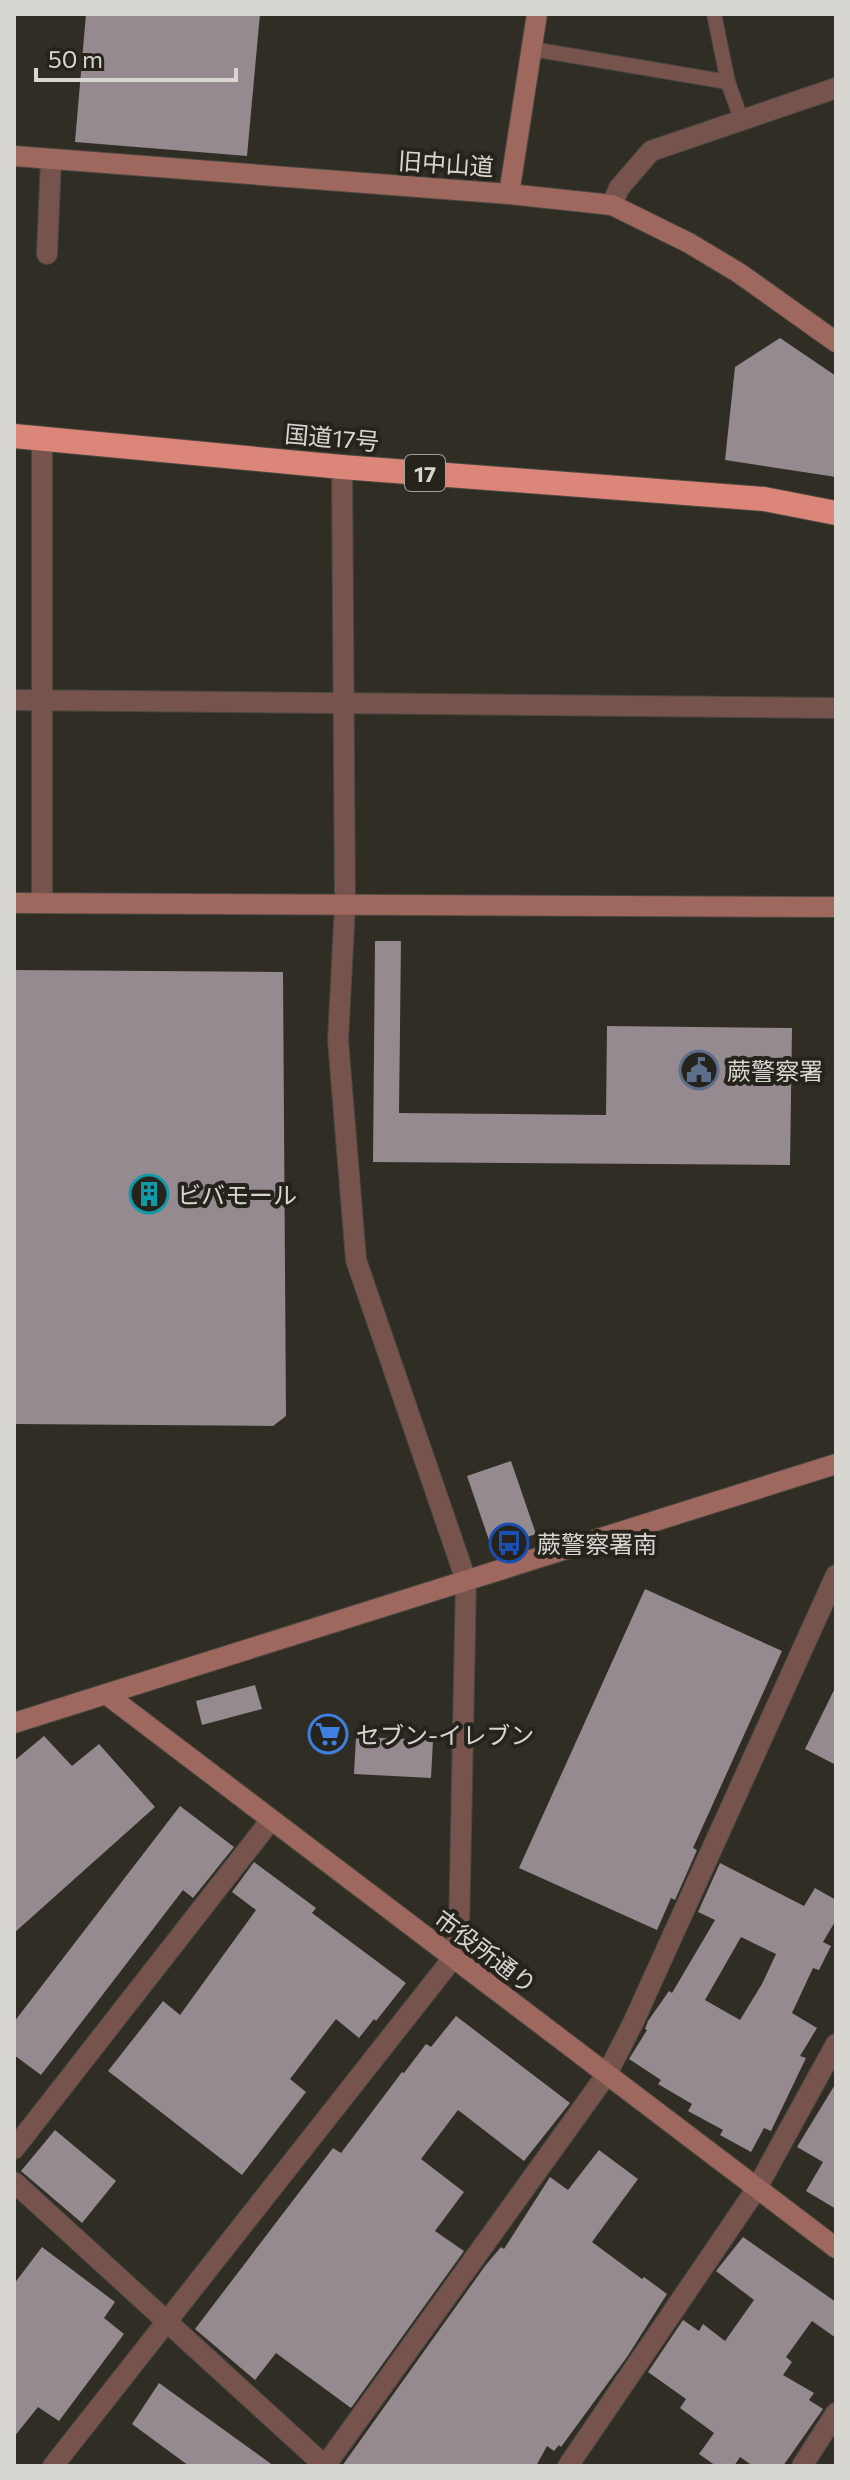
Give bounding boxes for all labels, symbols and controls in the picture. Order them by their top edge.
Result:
scale bar [36,32,236,82]
text: 50 m [48,44,103,73]
street label: 旧中山道 [397,145,495,181]
street label: 国道17号 [283,418,381,456]
road number: 17 [405,455,445,491]
public building icon: 蕨警察署 [678,1049,720,1091]
place label: 蕨警察署 [727,1056,823,1085]
building icon: ビバモール [128,1173,170,1215]
place label: ビバモール [177,1180,297,1209]
bus stop icon: 蕨警察署南 [488,1522,530,1564]
place label: 蕨警察署南 [537,1529,657,1558]
supermarket icon: セブン-イレブン [307,1713,349,1755]
place label: セブン-イレブン [356,1720,534,1749]
street label: 市役所通り [429,1903,543,1999]

